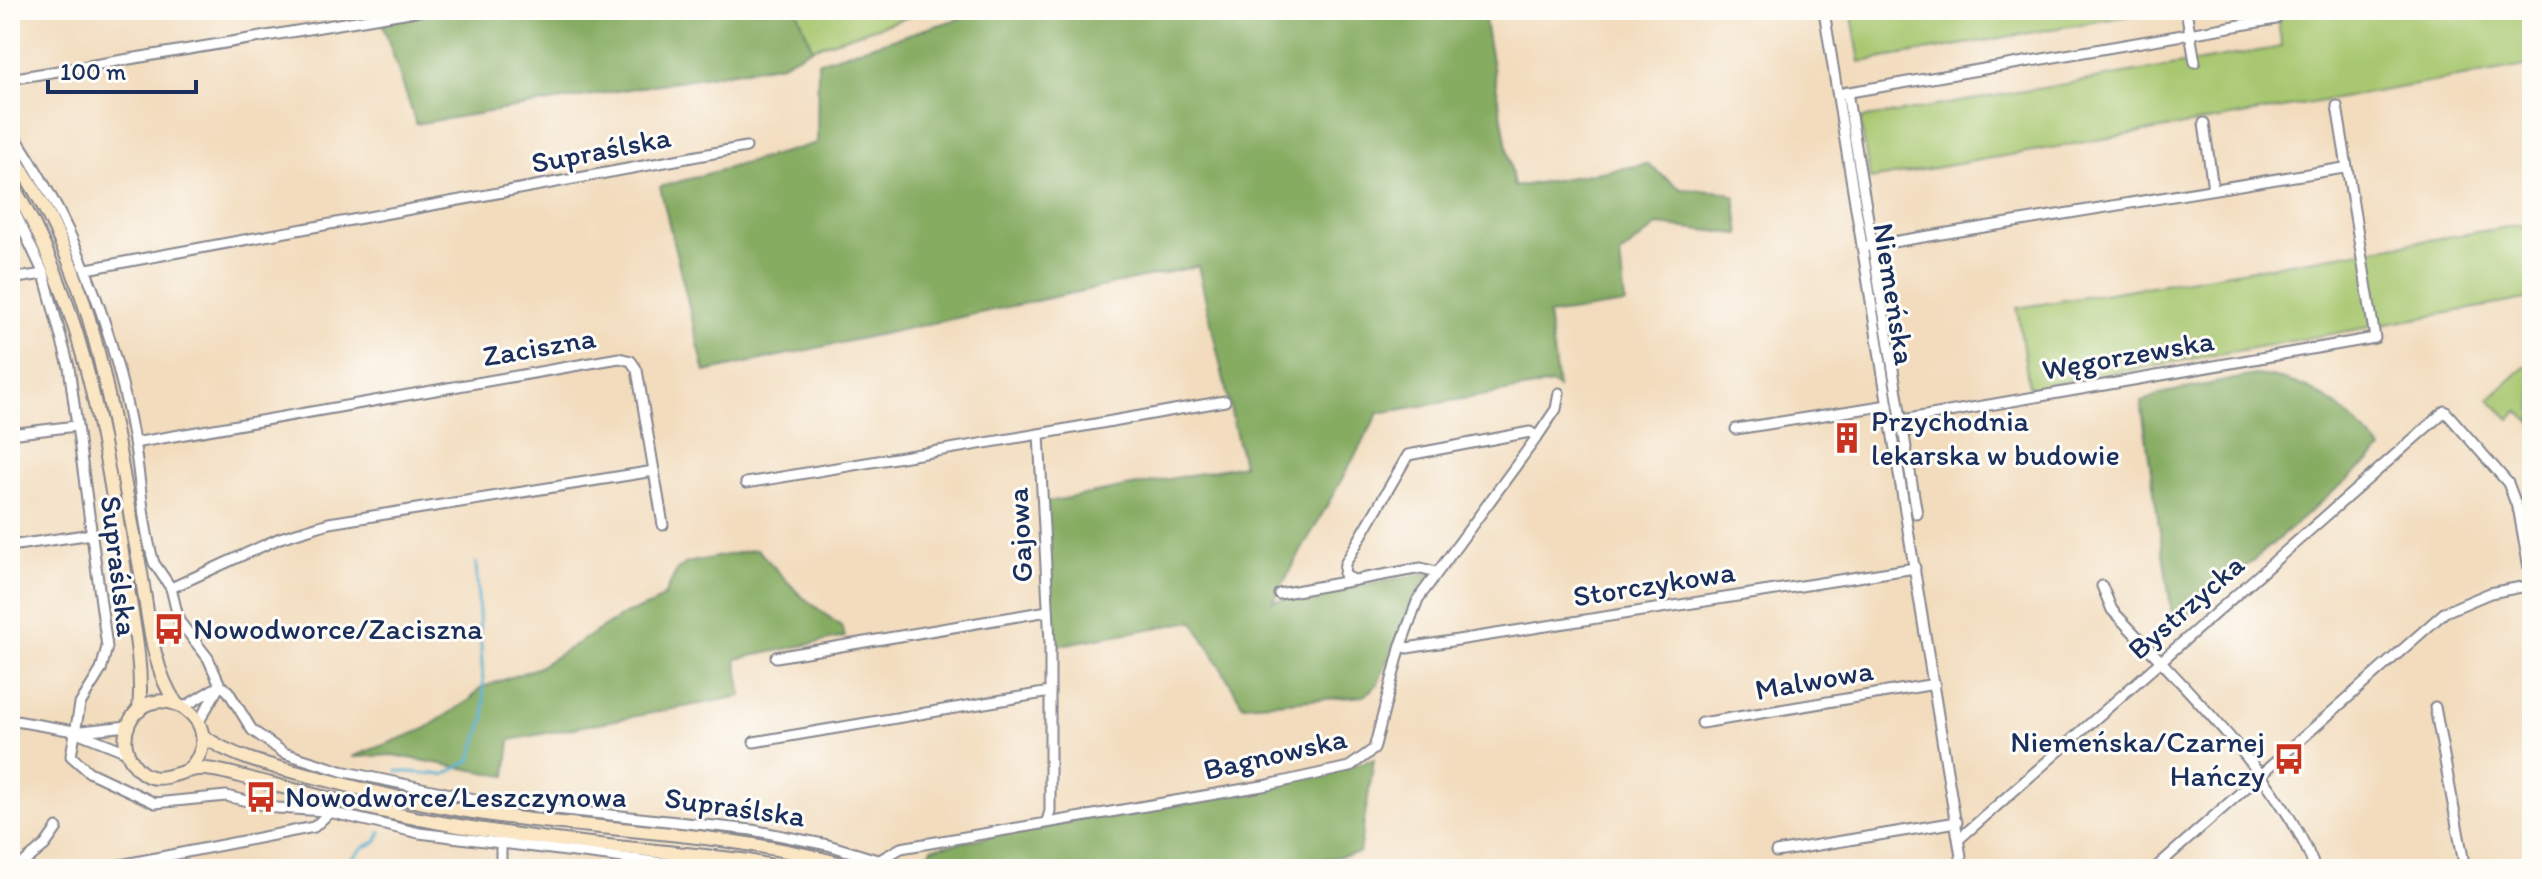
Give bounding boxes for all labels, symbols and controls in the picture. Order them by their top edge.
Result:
scale bar [48,44,196,94]
text: 100 m [60,57,126,86]
street label: Supraślska [528,118,674,181]
street label: Niemeńska [1865,220,1924,368]
street label: Zaciszna [479,318,599,375]
street label: Węgorzewska [2039,321,2217,388]
place label: Przychodnia lekarska w budowie [1871,402,2120,473]
building icon: Przychodnia lekarska w budowie [1830,421,1864,455]
street label: Gajowa [999,486,1040,583]
street label: Supraślska [93,493,147,639]
street label: Bystrzycka [2120,546,2252,667]
street label: Storczykowa [1570,552,1738,615]
place label: Nowodworce/Zaciszna [193,610,483,647]
bus stop icon: Nowodworce/Zaciszna [152,612,186,646]
street label: Malwowa [1752,651,1876,708]
street label: Bagnowska [1199,719,1351,788]
place label: Niemeńska/Czarnej Hańczy [2010,723,2265,794]
bus stop icon: Niemeńska/Czarnej Hańczy [2272,742,2306,776]
place label: Nowodworce/Leszczynowa [285,778,627,815]
street label: Supraślska [662,778,808,835]
bus stop icon: Nowodworce/Leszczynowa [244,780,278,814]

